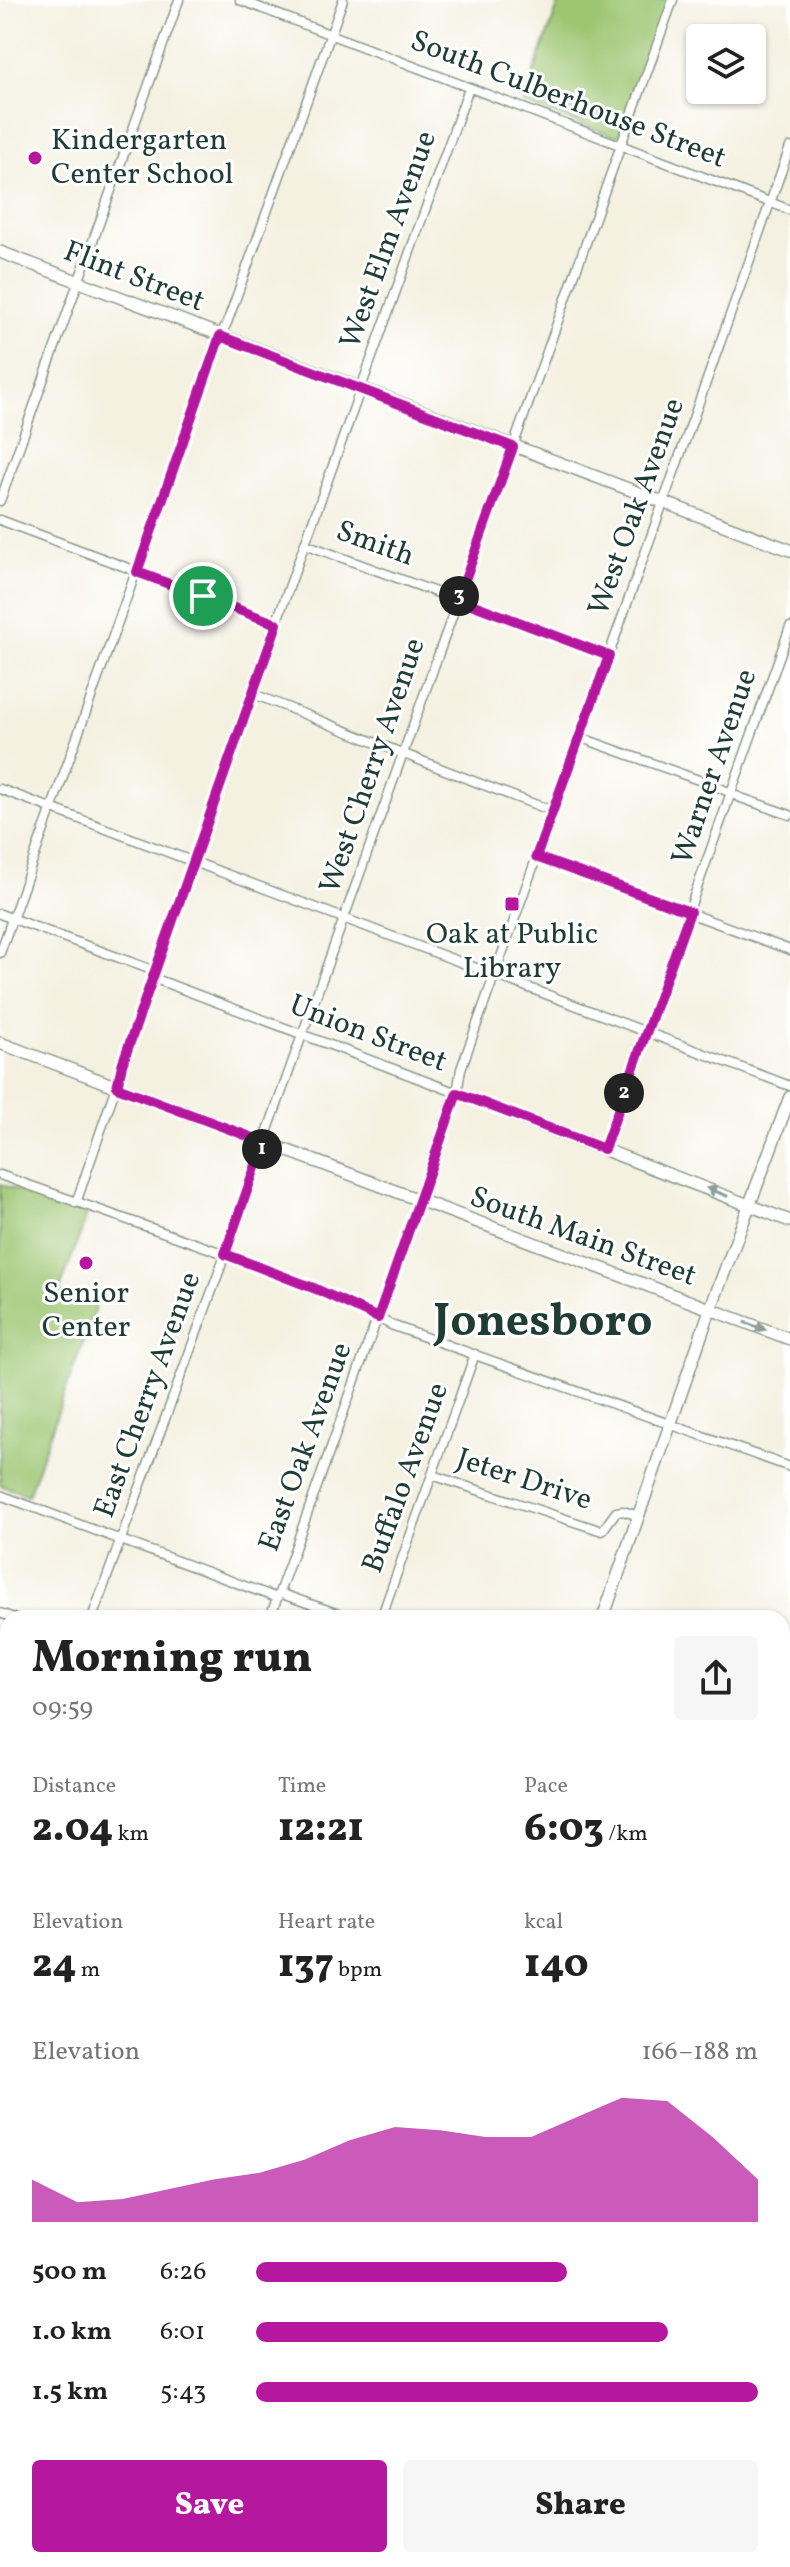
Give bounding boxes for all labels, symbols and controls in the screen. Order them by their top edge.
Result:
street label: South Culberhouse Street [404,20,732,180]
map controls [686,24,766,104]
button: layers [686,24,766,104]
place label: Kindergarten Center School [51,120,233,196]
street label: West Elm Avenue [330,125,448,355]
marker: Kindergarten Center School [26,149,44,167]
street label: Flint Street [57,231,211,323]
street label: West Oak Avenue [578,392,696,622]
street label: Smith [330,510,420,578]
pin [169,562,237,630]
icon: arrive [181,574,225,618]
pin: 3 [439,576,479,616]
text: 3 [453,580,465,611]
street label: West Cherry Avenue [310,633,436,899]
street label: Warner Avenue [662,664,768,870]
marker: Oak at Public Library [503,895,521,913]
place label: Oak at Public Library [426,914,598,990]
street label: Union Street [283,985,453,1083]
pin: 2 [604,1073,644,1113]
text: 2 [618,1077,630,1108]
pin: 1 [242,1129,282,1169]
text: 1 [258,1133,266,1164]
street label: South Main Street [464,1177,702,1297]
one-way arrow [705,1186,729,1199]
marker: Senior Center [77,1254,95,1272]
street label: East Cherry Avenue [84,1266,212,1524]
place label: Senior Center [42,1273,130,1349]
district label: Jonesboro [433,1291,652,1355]
one-way arrow [743,1320,767,1333]
street label: East Oak Avenue [249,1337,363,1557]
street label: Buffalo Avenue [352,1377,460,1579]
street label: Jeter Drive [451,1438,597,1522]
text: Morning run [32,1629,312,1690]
button: share [674,1636,758,1720]
text: 09:59 [32,1690,93,1726]
text: Distance [32,1771,116,1802]
text: Time [278,1771,326,1802]
text: Pace [524,1771,568,1802]
text: 2.04 [32,1802,113,1858]
text: 12:21 [278,1802,364,1858]
text: 6:03 [524,1802,604,1858]
text: km [113,1819,149,1850]
text: /km [604,1819,648,1850]
text: Elevation [32,1907,123,1938]
text: Heart rate [278,1907,375,1938]
text: kcal [524,1907,563,1938]
text: 24 [32,1938,76,1994]
text: 137 [278,1938,334,1994]
text: 140 [524,1938,589,1994]
text: m [76,1955,100,1986]
text: bpm [334,1955,382,1986]
text: Elevation [32,2034,140,2070]
text: 166–188 m [641,2034,758,2070]
text: 500 m [32,2254,107,2290]
text: 6:26 [160,2254,206,2290]
text: 1.0 km [32,2314,112,2350]
text: 6:01 [160,2314,205,2350]
text: 1.5 km [32,2374,108,2410]
text: 5:43 [160,2374,206,2410]
button: Save [32,2460,387,2552]
button: Share [403,2460,758,2552]

